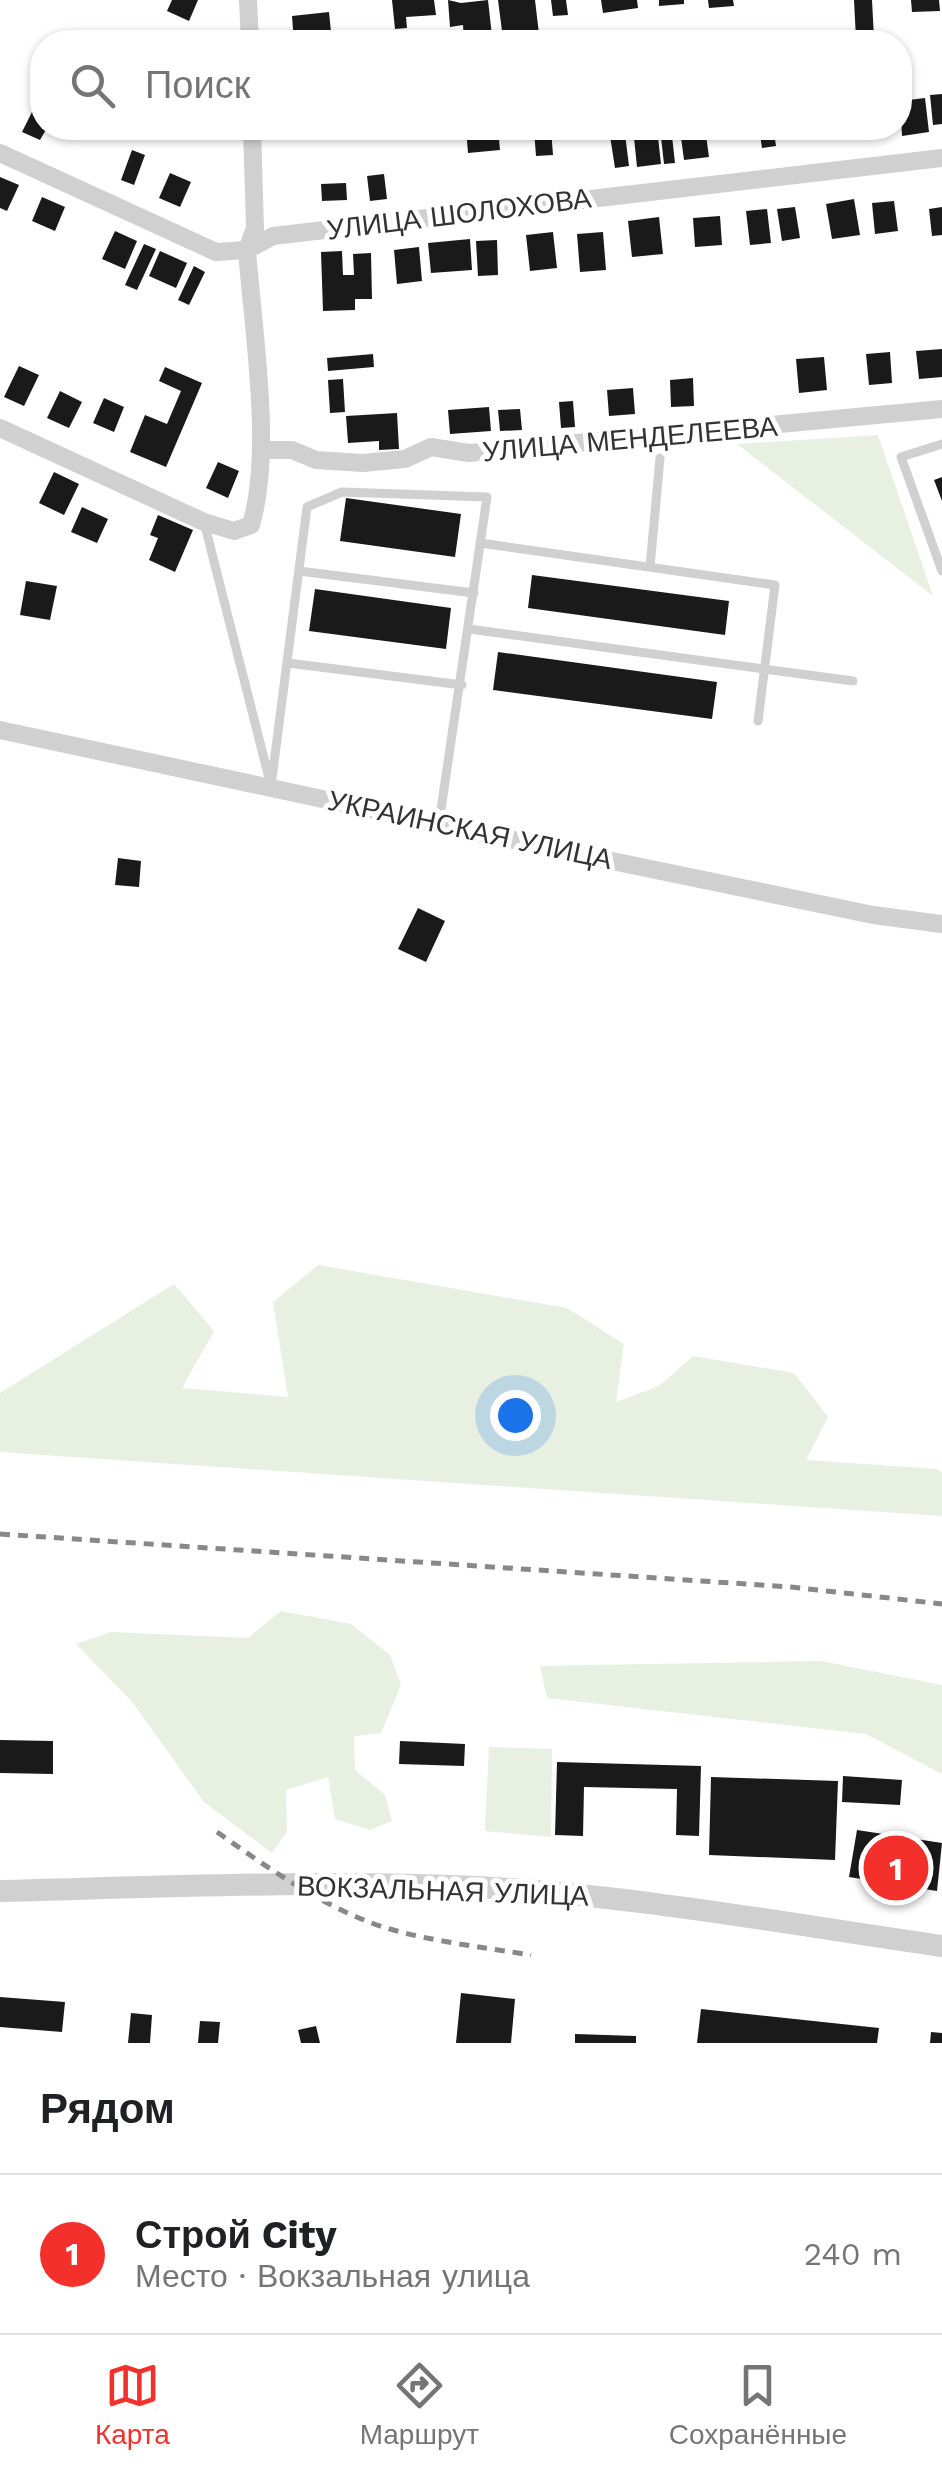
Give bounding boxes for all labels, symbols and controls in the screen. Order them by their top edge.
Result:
search box [30,30,912,140]
icon: search [65,58,120,113]
text: Поиск [145,63,250,107]
street label: УЛИЦА ШОЛОХОВА [325,181,593,247]
street label: УЛИЦА МЕНДЕЛЕЕВА [481,410,779,468]
street label: УКРАИНСКАЯ УЛИЦА [325,784,615,876]
your location [490,1390,541,1441]
pin: 1 [864,1830,928,1906]
street label: ВОКЗАЛЬНАЯ УЛИЦА [297,1869,590,1913]
text: Рядом [40,2084,175,2133]
text: Строй City [135,2213,337,2257]
text: 1 [66,2235,79,2273]
text: 240 m [803,2235,902,2273]
text: Место · Вокзальная улица [135,2257,530,2295]
tab: Карта [95,2358,170,2451]
tab: Маршрут [360,2358,479,2451]
tab: Сохранённые [669,2358,847,2451]

